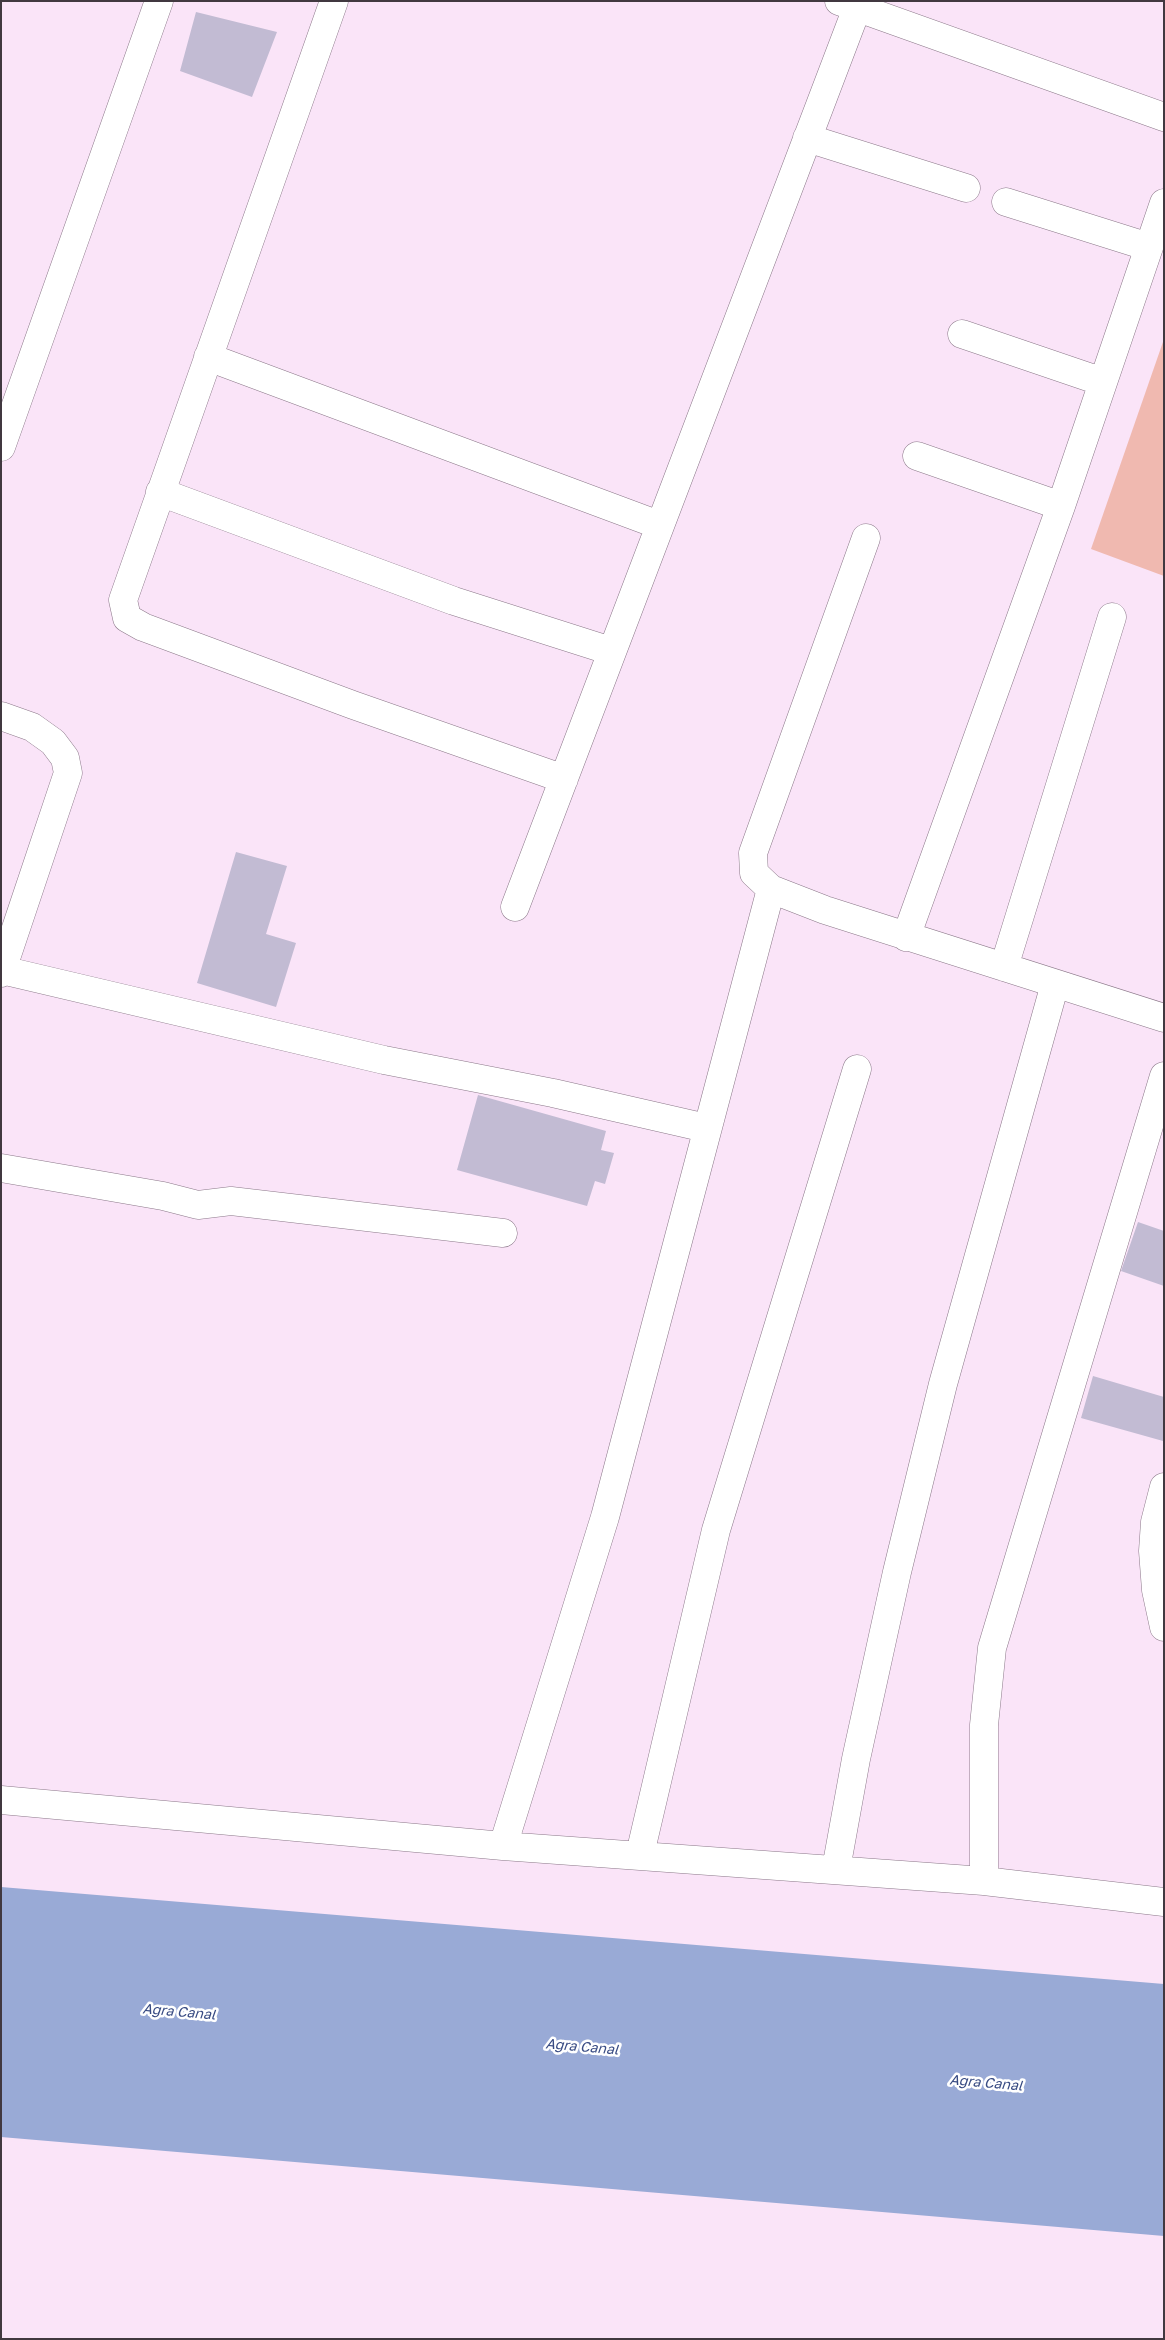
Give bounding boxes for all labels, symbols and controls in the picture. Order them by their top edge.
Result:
water label: Agra Canal [142,2000,216,2024]
water label: Agra Canal [545,2035,619,2059]
water label: Agra Canal [949,2071,1023,2095]

